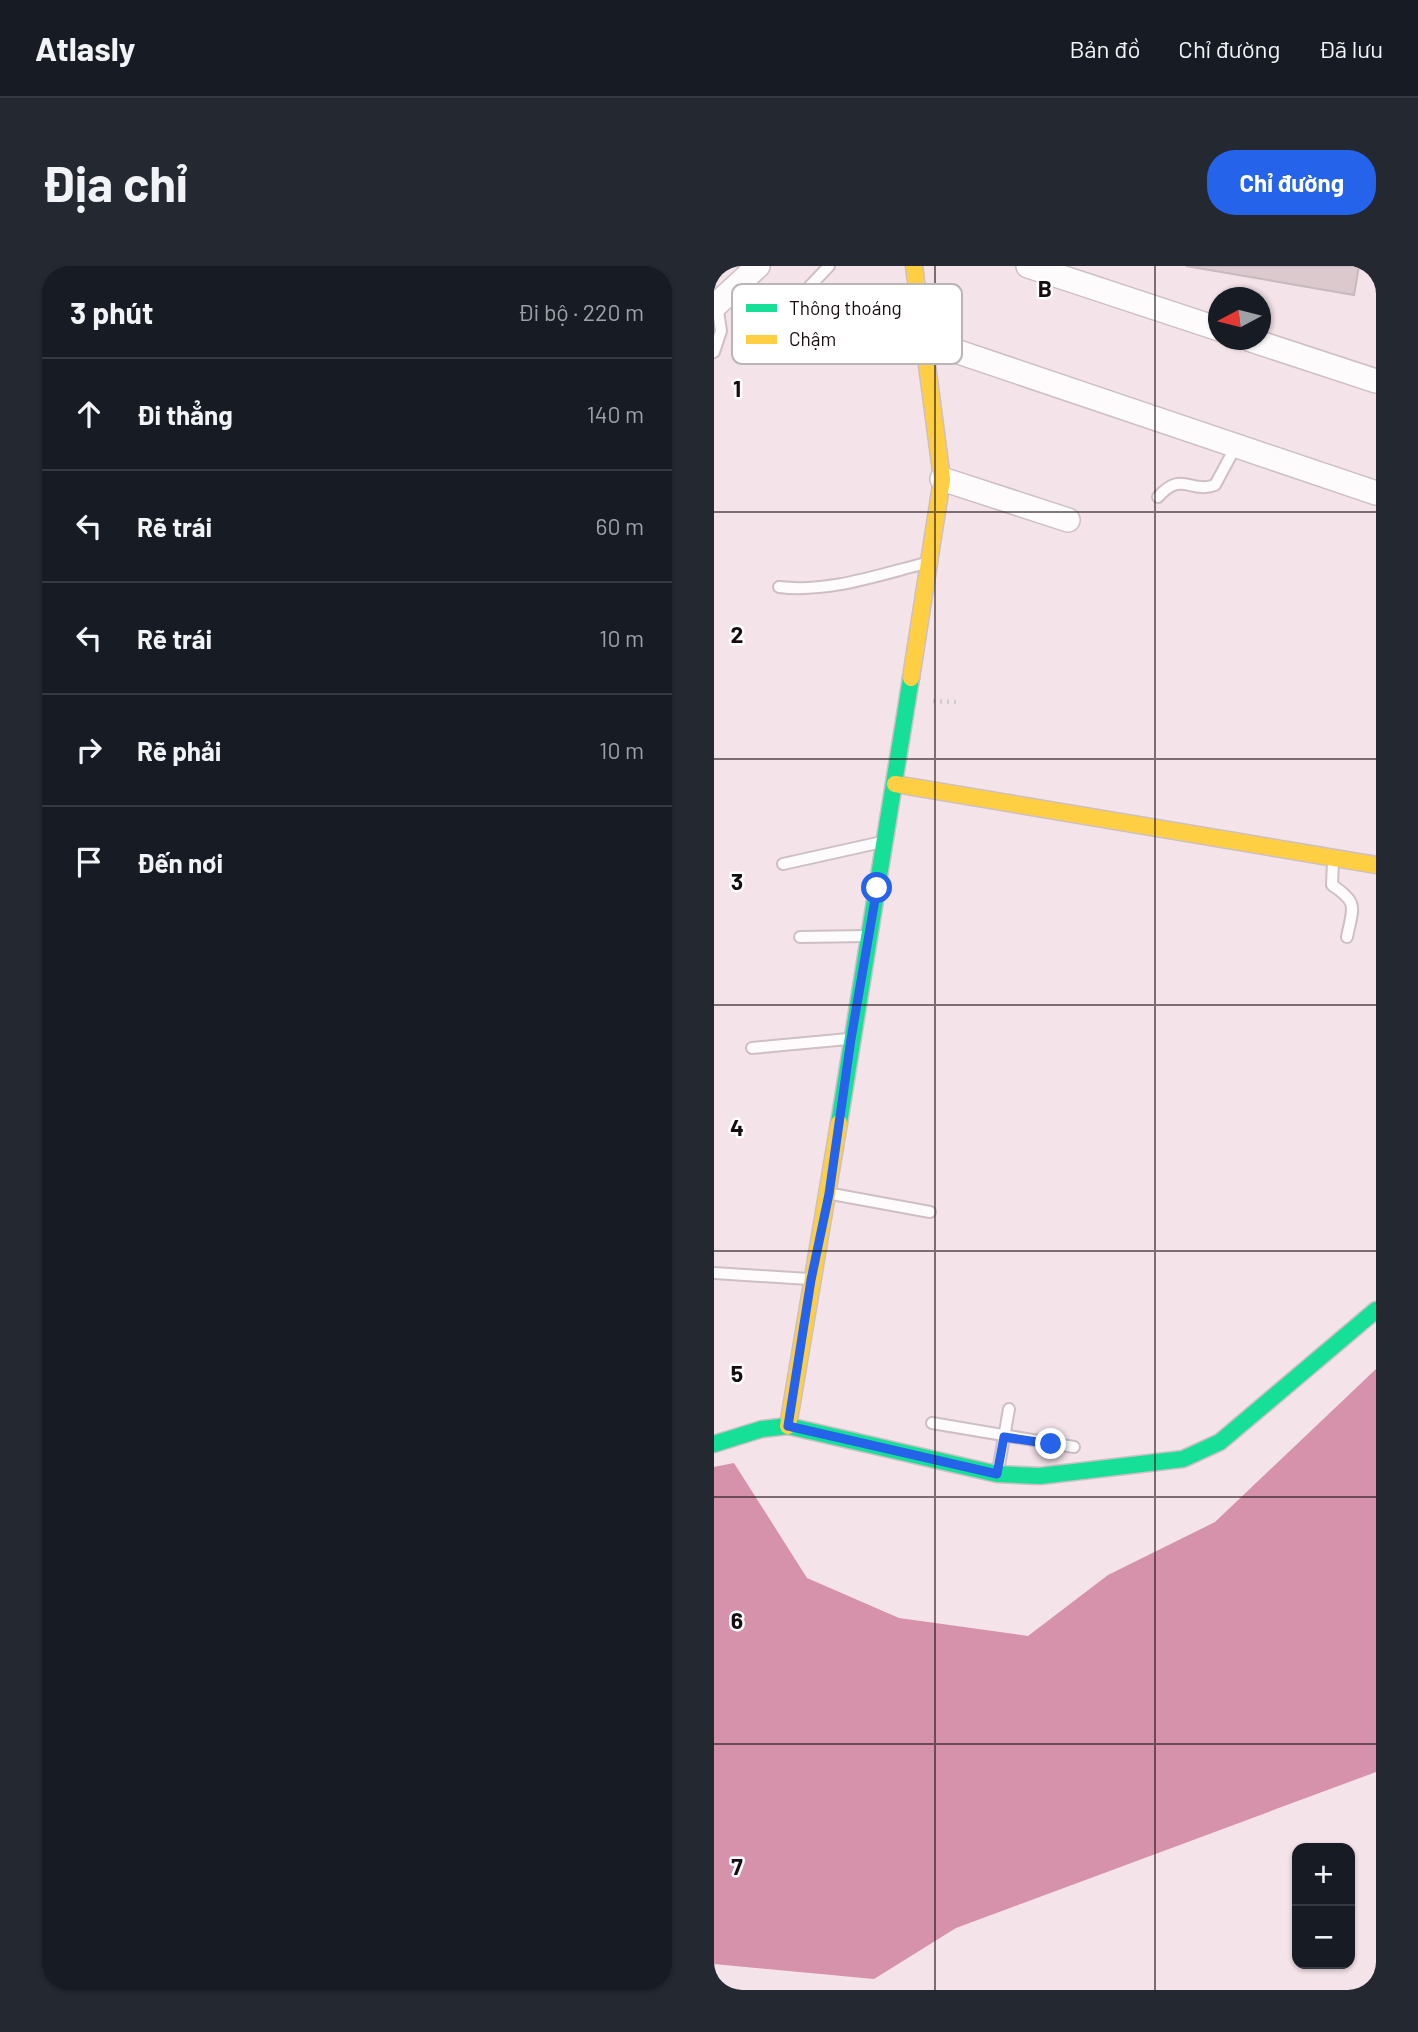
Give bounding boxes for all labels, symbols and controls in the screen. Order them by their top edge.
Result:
text: Atlasly [35,28,135,68]
text: Bản đồ [1069,34,1140,63]
text: Chỉ đường [1178,34,1280,63]
text: Đã lưu [1318,34,1383,63]
button: Chỉ đường [1207,150,1376,215]
text: Địa chỉ [42,153,188,212]
text: B [1038,274,1052,302]
legend [732,284,962,364]
north arrow [1208,287,1271,350]
text: 3 phút [70,294,153,330]
text: Thông thoáng [789,296,902,319]
text: Đi bộ · 220 m [518,298,644,326]
text: Chậm [789,327,836,350]
text: 1 [733,374,741,402]
icon: ahead [70,395,108,433]
text: Đi thẳng [137,399,233,430]
text: 140 m [587,400,644,428]
icon: left [70,507,108,545]
text: Rẽ trái [137,511,212,542]
text: 60 m [596,512,644,540]
icon: left [70,619,108,657]
text: 2 [731,620,743,648]
text: Rẽ trái [137,623,212,654]
text: 10 m [599,624,644,652]
icon: right [70,731,108,769]
text: Rẽ phải [137,735,221,766]
text: 10 m [599,736,644,764]
icon: arrive [70,843,108,881]
text: Đến nơi [137,847,223,878]
text: 3 [731,867,743,895]
route start [861,872,892,903]
text: 4 [730,1113,744,1141]
text: 5 [731,1359,743,1387]
route end [1035,1428,1066,1459]
text: 6 [731,1606,743,1634]
map controls [1292,1843,1355,1969]
button: + [1292,1843,1355,1906]
text: 7 [731,1852,743,1880]
button: − [1292,1906,1355,1969]

